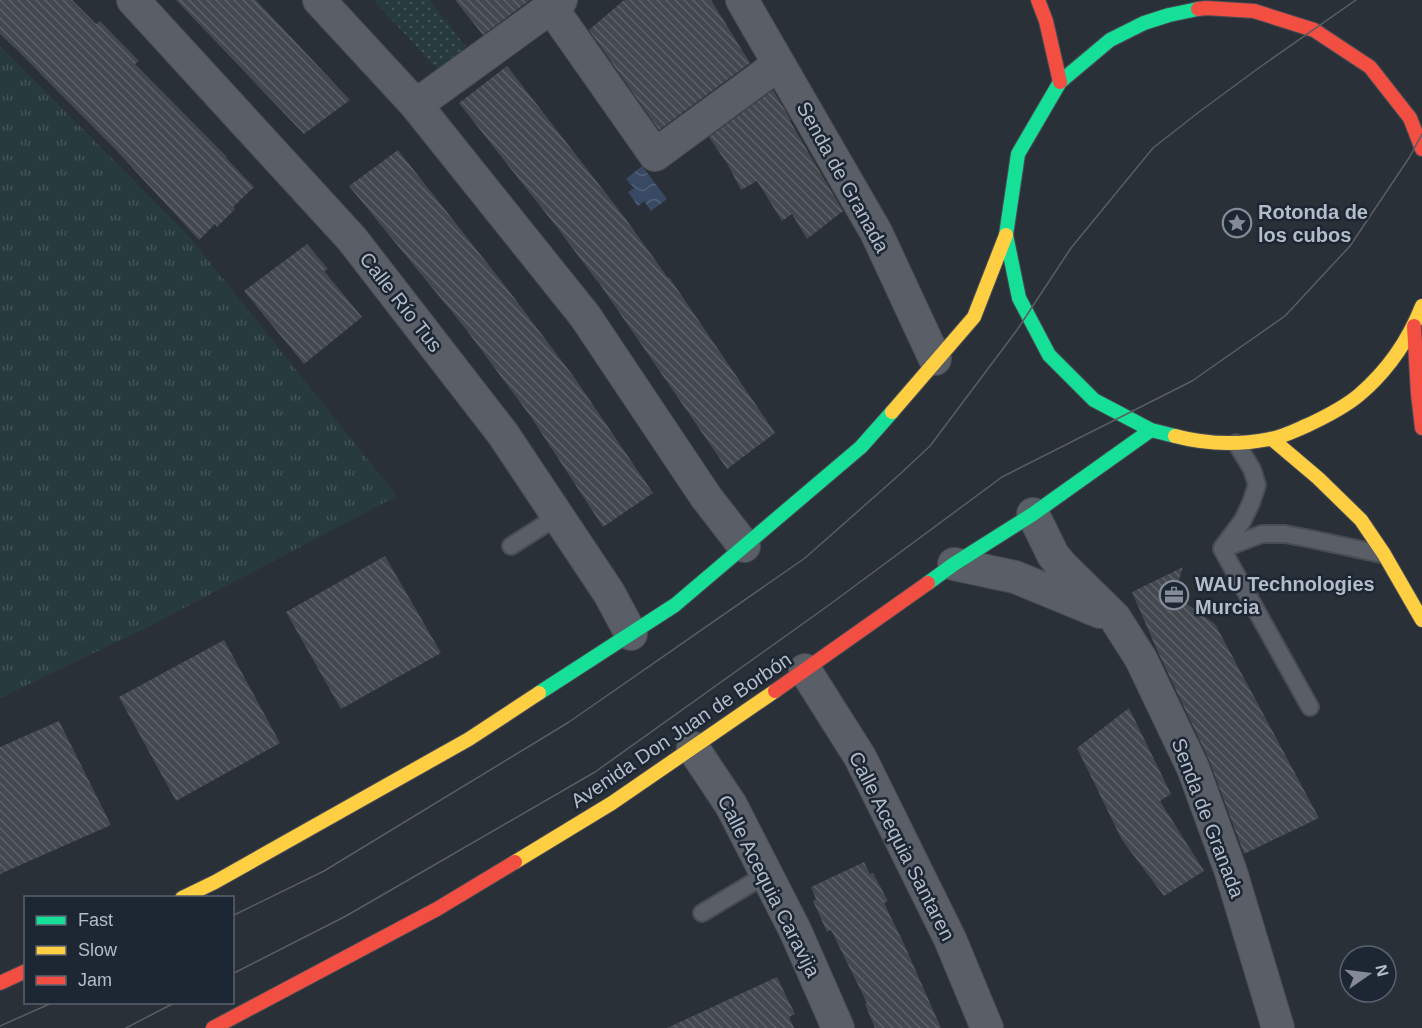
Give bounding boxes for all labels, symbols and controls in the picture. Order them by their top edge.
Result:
street label: Senda de Granada [792,98,894,257]
place label: Rotonda de los cubos [1258,201,1368,246]
place icon: Rotonda de los cubos [1221,207,1253,239]
street label: Calle Río Tus [355,248,447,356]
place label: WAU Technologies Murcia [1195,573,1375,618]
office icon: WAU Technologies Murcia [1158,579,1190,611]
street label: Avenida Don Juan de Borbón [567,648,795,812]
street label: Senda de Granada [1167,735,1249,902]
street label: Calle Acequia Santaren [845,748,959,944]
street label: Calle Acequia Caravija [714,791,825,981]
legend [24,896,234,1004]
text: Fast [78,910,113,930]
text: Slow [78,940,118,960]
north arrow [1338,944,1398,1004]
text: N [1372,963,1392,978]
text: Jam [78,970,112,990]

